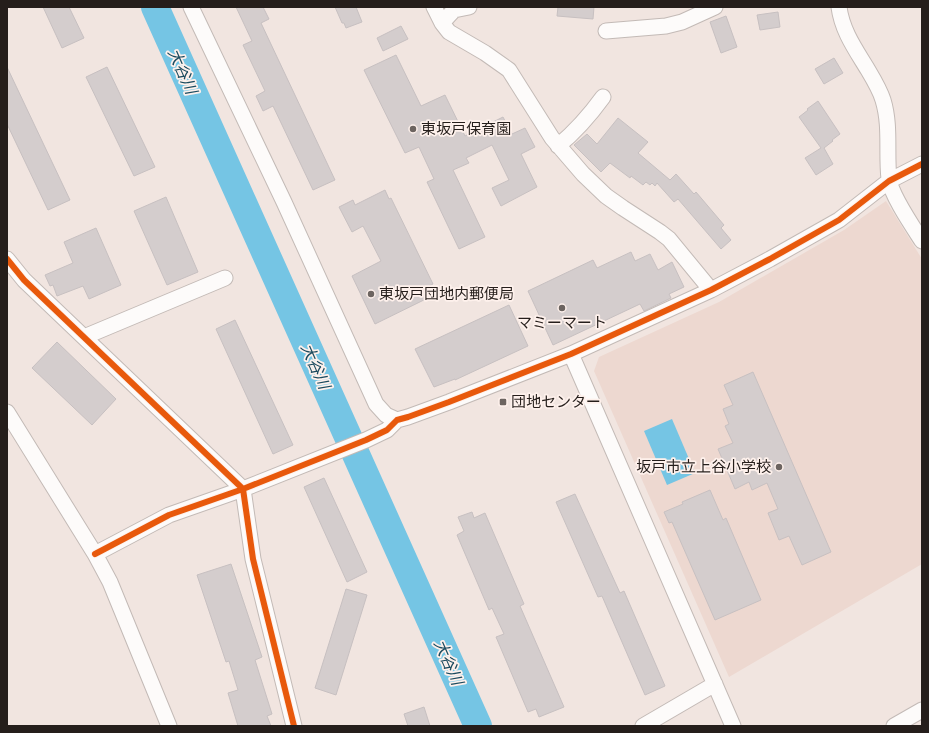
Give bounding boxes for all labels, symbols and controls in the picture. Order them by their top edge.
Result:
water label: 大谷川 [165,45,203,98]
place label: 東坂戸保育園 [421,119,511,137]
marker: 東坂戸保育園 [408,124,418,134]
place label: 東坂戸団地内郵便局 [379,284,514,302]
marker: 東坂戸団地内郵便局 [366,289,376,299]
marker: マミーマート [557,303,567,313]
place label: マミーマート [517,313,607,331]
water label: 大谷川 [298,340,336,393]
place label: 団地センター [511,392,601,410]
marker: 団地センター [498,397,508,407]
place label: 坂戸市立上谷小学校 [636,457,771,475]
marker: 坂戸市立上谷小学校 [774,462,784,472]
water label: 大谷川 [431,636,469,689]

